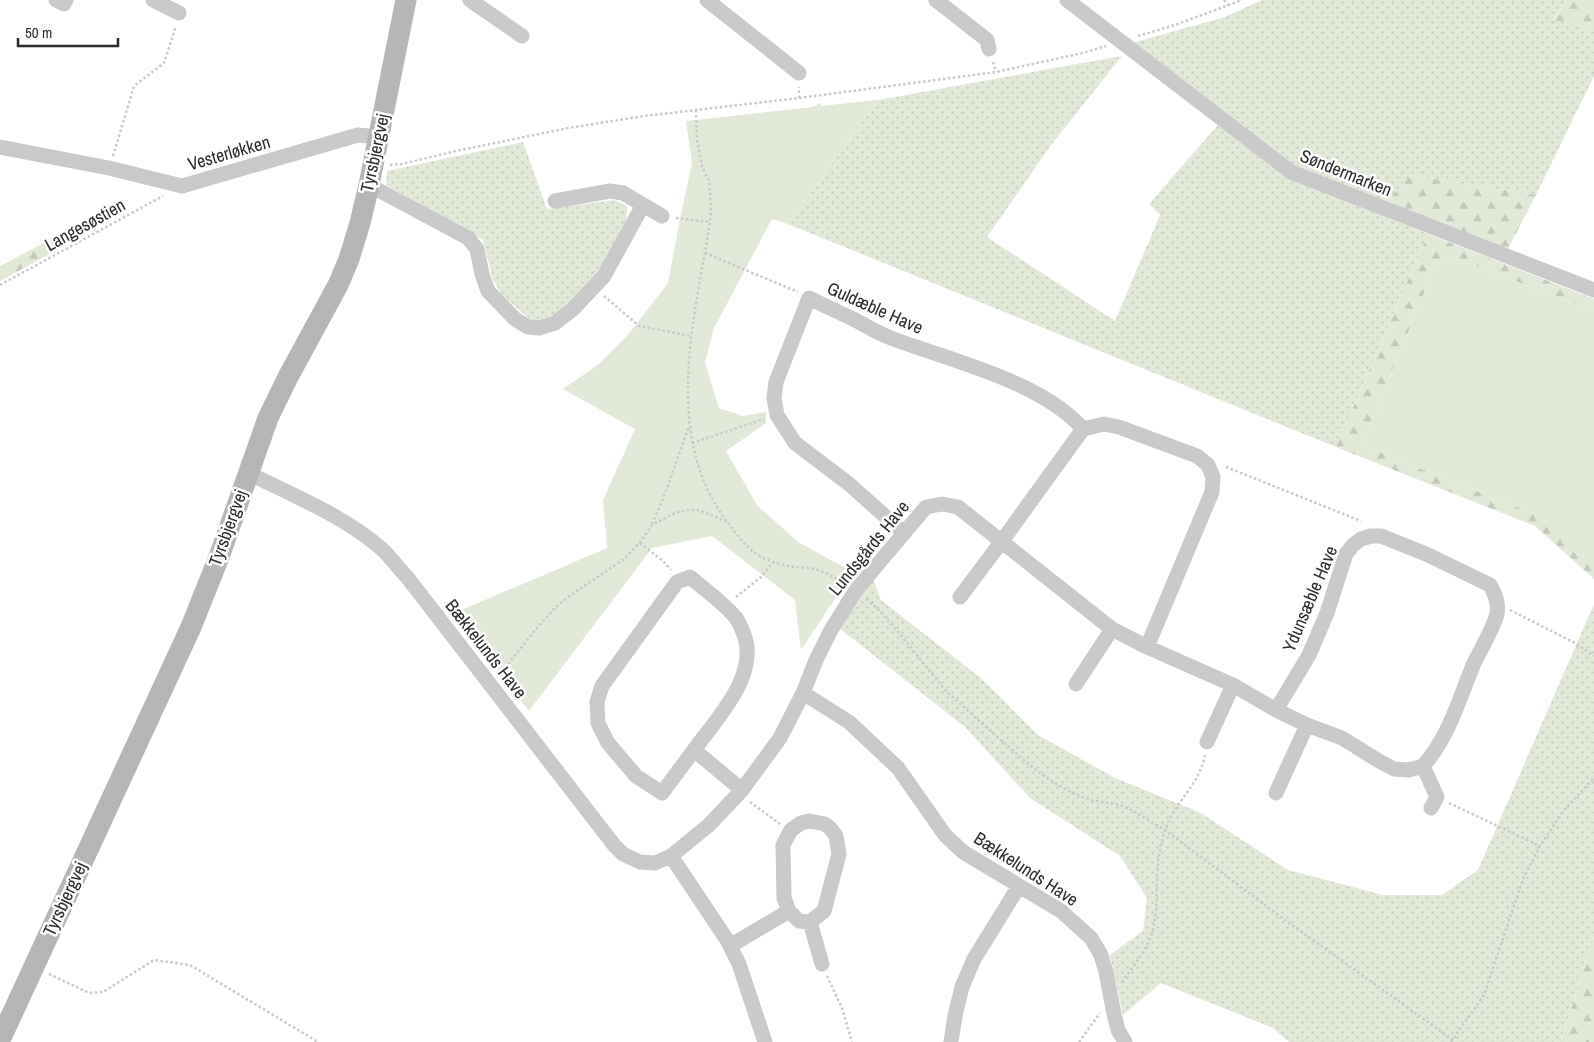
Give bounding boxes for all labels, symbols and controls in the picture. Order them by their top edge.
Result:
scale bar [18,15,118,47]
text: 50 m [25,22,52,43]
street label: Tyrsbjergvej [354,111,395,194]
street label: Vesterløkken [185,129,273,176]
street label: Søndermarken [1297,143,1396,202]
street label: Langesøstien [40,192,130,257]
street label: Guldæble Have [823,275,927,340]
street label: Tyrsbjergvej [202,486,253,569]
street label: Lundsgårds Have [822,495,915,601]
street label: Ydunsæble Have [1276,542,1343,656]
street label: Bækkelunds Have [440,594,533,704]
street label: Bækkelunds Have [969,825,1083,912]
street label: Tyrsbjergvej [36,857,93,940]

